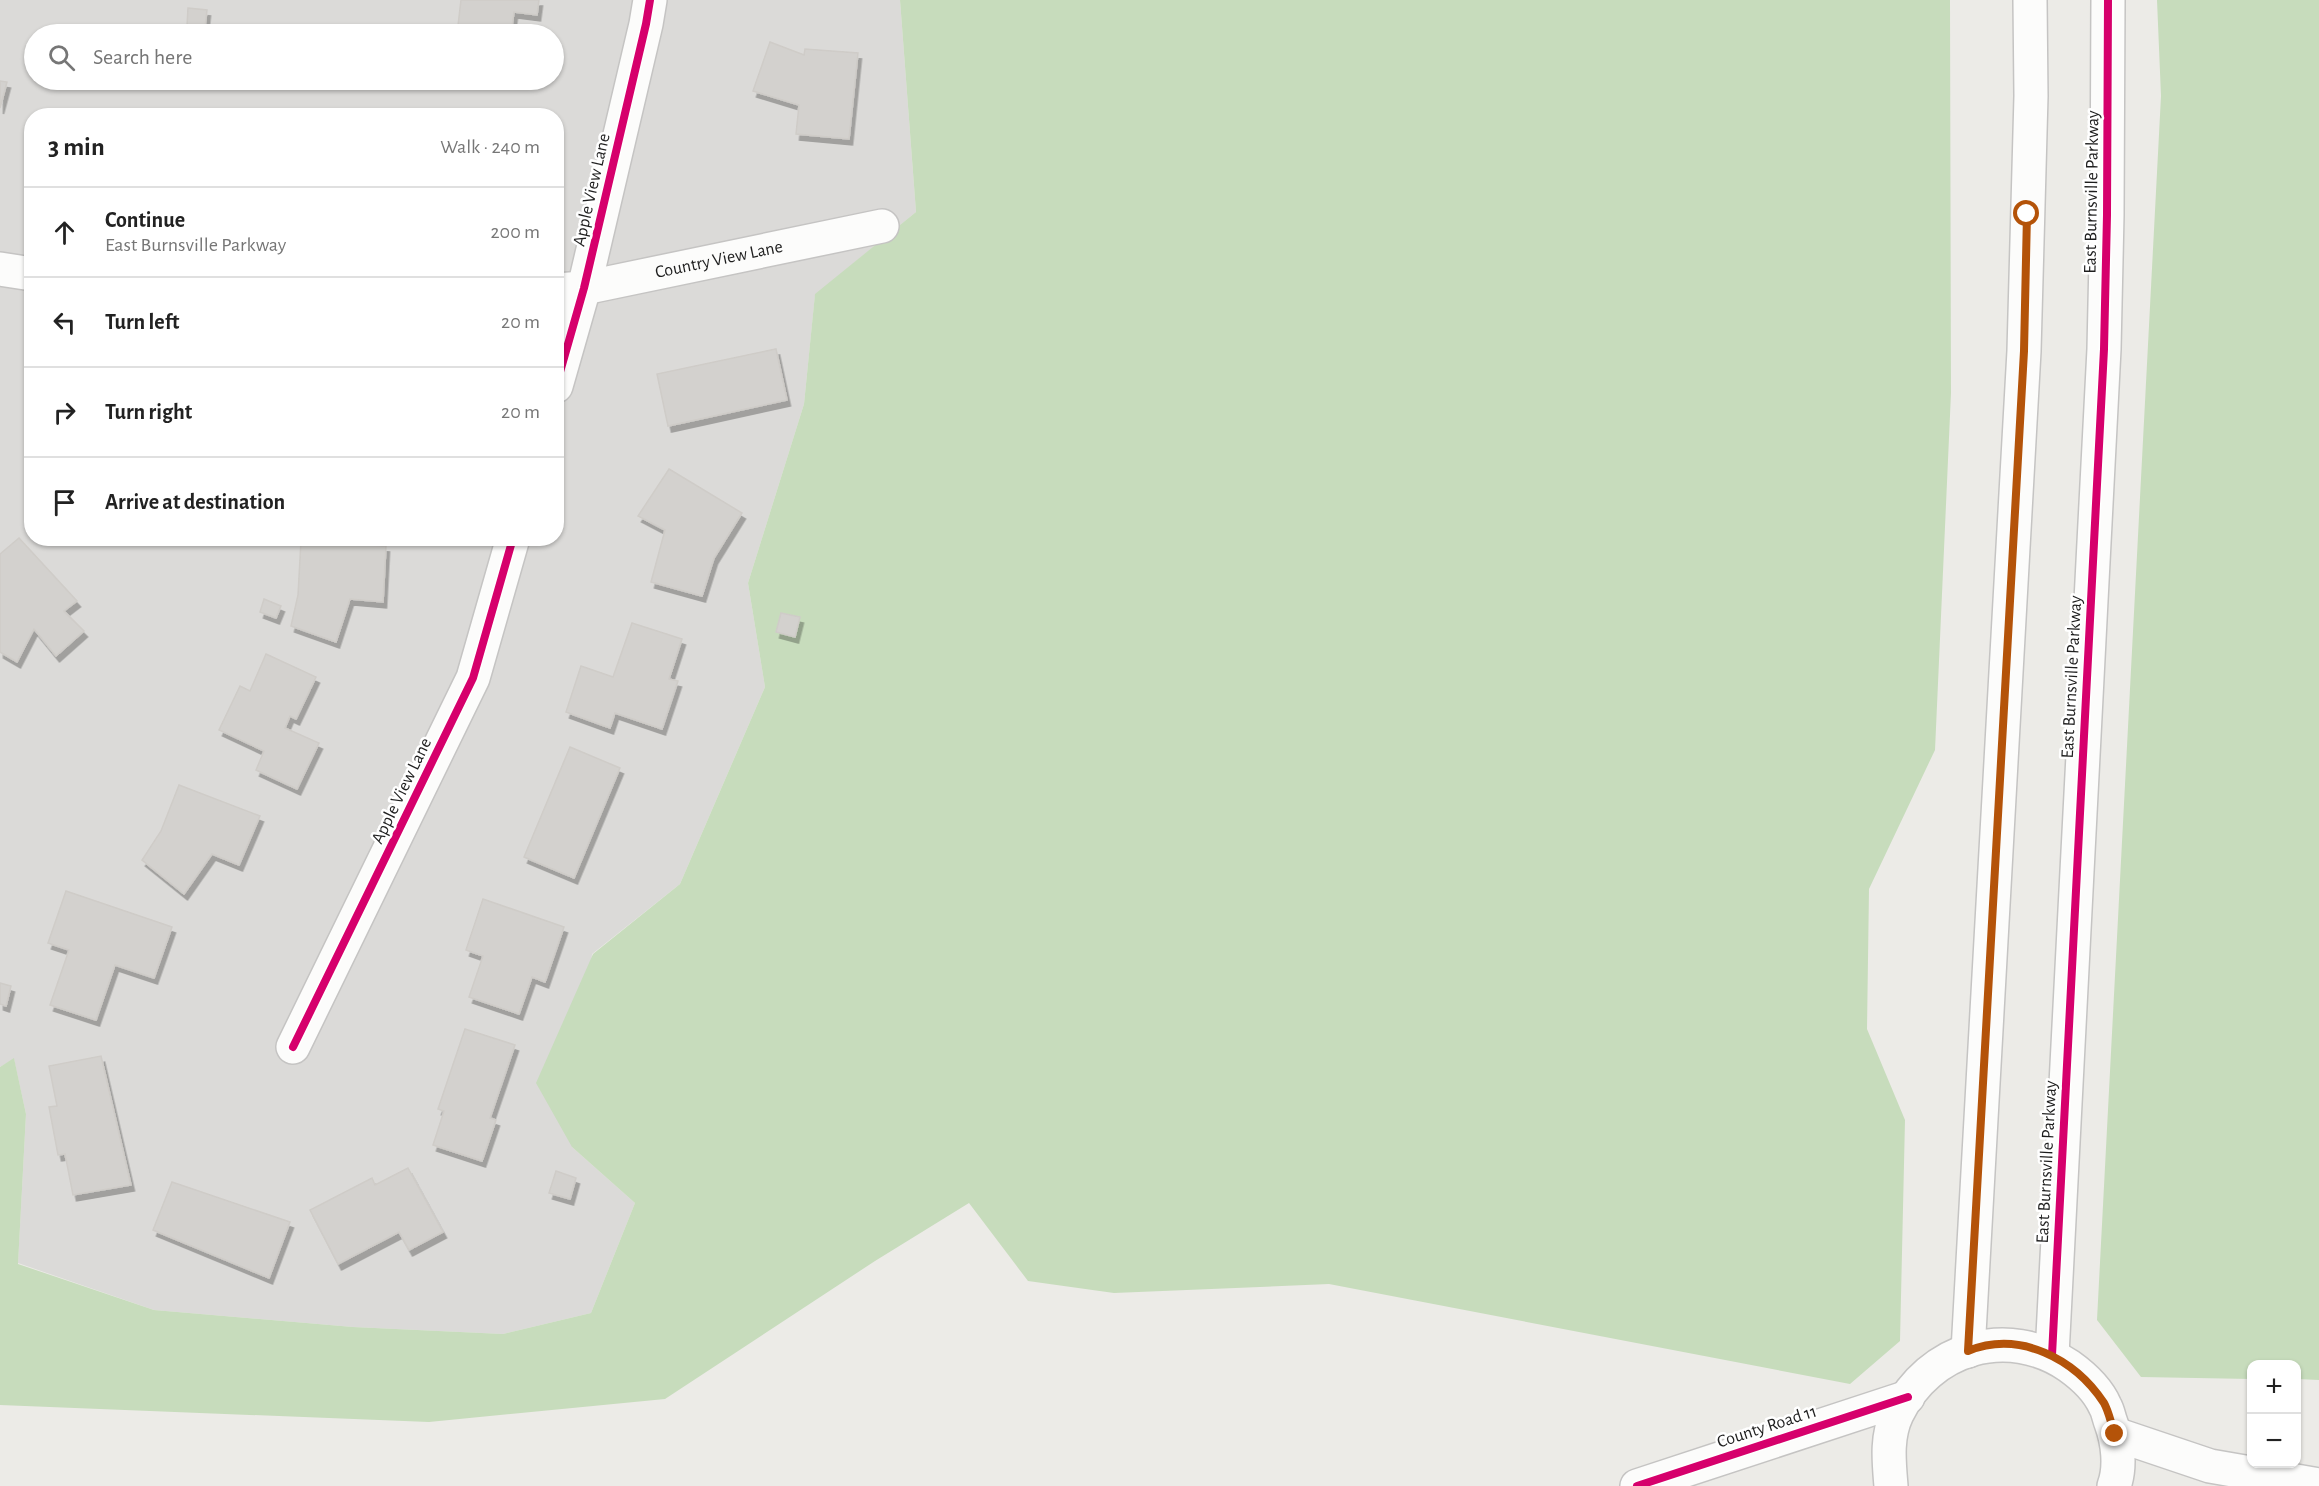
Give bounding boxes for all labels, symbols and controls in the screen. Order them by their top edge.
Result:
search box [24,24,564,90]
icon: search [45,41,78,74]
text: Search here [93,46,192,68]
street label: East Burnsville Parkway [2082,110,2102,274]
street label: Apple View Lane [570,132,614,248]
text: 3 min [48,134,105,160]
text: Walk · 240 m [440,137,540,157]
route start [2013,200,2039,226]
text: Continue [105,209,185,231]
icon: ahead [48,216,81,249]
text: 200 m [490,222,540,242]
text: East Burnsville Parkway [105,235,286,255]
street label: Country View Lane [654,238,784,282]
icon: left [48,306,81,339]
text: Turn left [105,311,179,333]
text: 20 m [501,312,540,332]
icon: right [48,396,81,429]
text: Turn right [105,401,192,423]
text: 20 m [501,402,540,422]
icon: arrive [48,486,81,519]
text: Arrive at destination [105,491,285,513]
street label: East Burnsville Parkway [2059,595,2085,759]
street label: Apple View Lane [369,735,435,847]
street label: East Burnsville Parkway [2034,1080,2060,1244]
map controls [2247,1360,2301,1468]
button: + [2247,1360,2301,1414]
street label: County Road 11 [1715,1402,1819,1452]
button: − [2247,1414,2301,1468]
route end [2101,1420,2127,1446]

